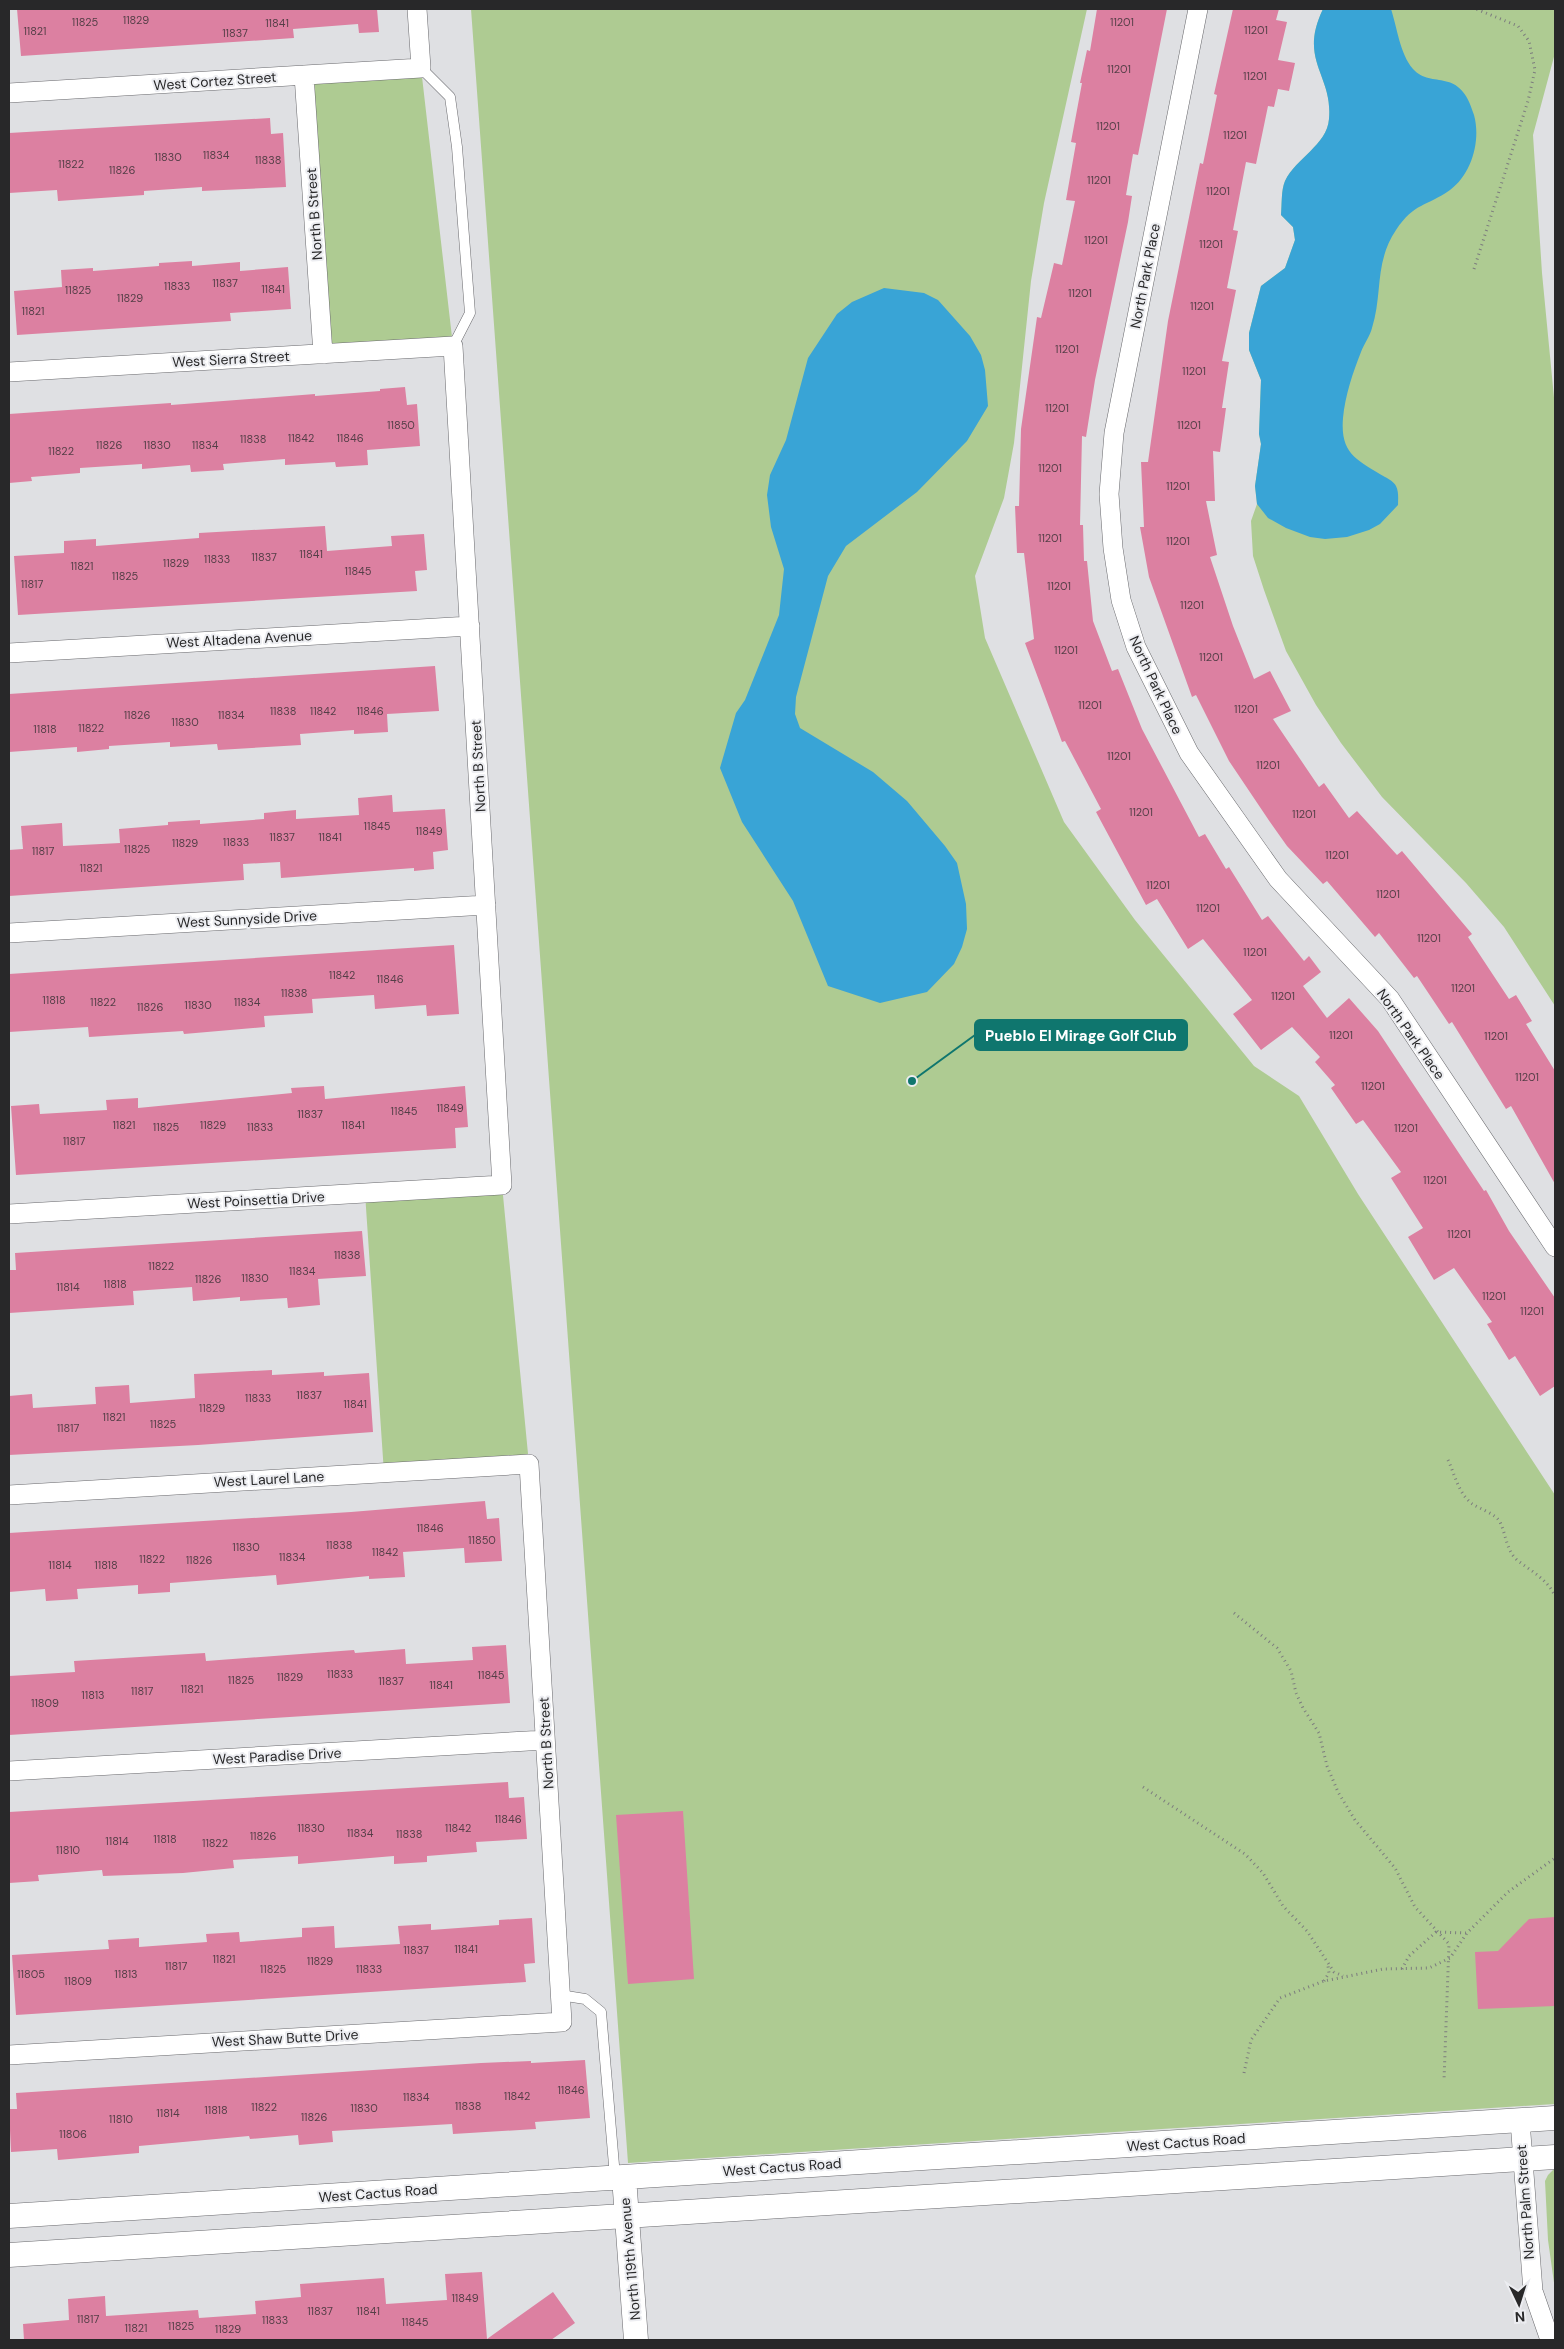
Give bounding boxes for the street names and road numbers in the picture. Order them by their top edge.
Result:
street label: West Cortez Street [153,68,277,94]
street label: North B Street [302,167,326,261]
street label: North Park Place [1126,222,1164,330]
street label: West Sierra Street [172,347,290,371]
street label: West Altadena Avenue [166,626,312,652]
street label: North Park Place [1125,633,1187,737]
street label: North B Street [467,719,489,813]
street label: West Sunnyside Drive [177,906,317,932]
street label: North Park Place [1373,985,1449,1083]
street label: West Poinsettia Drive [187,1187,325,1213]
street label: West Laurel Lane [213,1467,325,1491]
street label: North B Street [535,1696,557,1790]
street label: West Paradise Drive [212,1744,342,1768]
street label: West Shaw Butte Drive [211,2025,359,2051]
street label: West Cactus Road [1126,2129,1246,2155]
street label: North Palm Street [1512,2144,1538,2260]
street label: West Cactus Road [722,2154,842,2180]
street label: West Cactus Road [318,2180,438,2206]
street label: North 119th Avenue [616,2197,644,2321]

